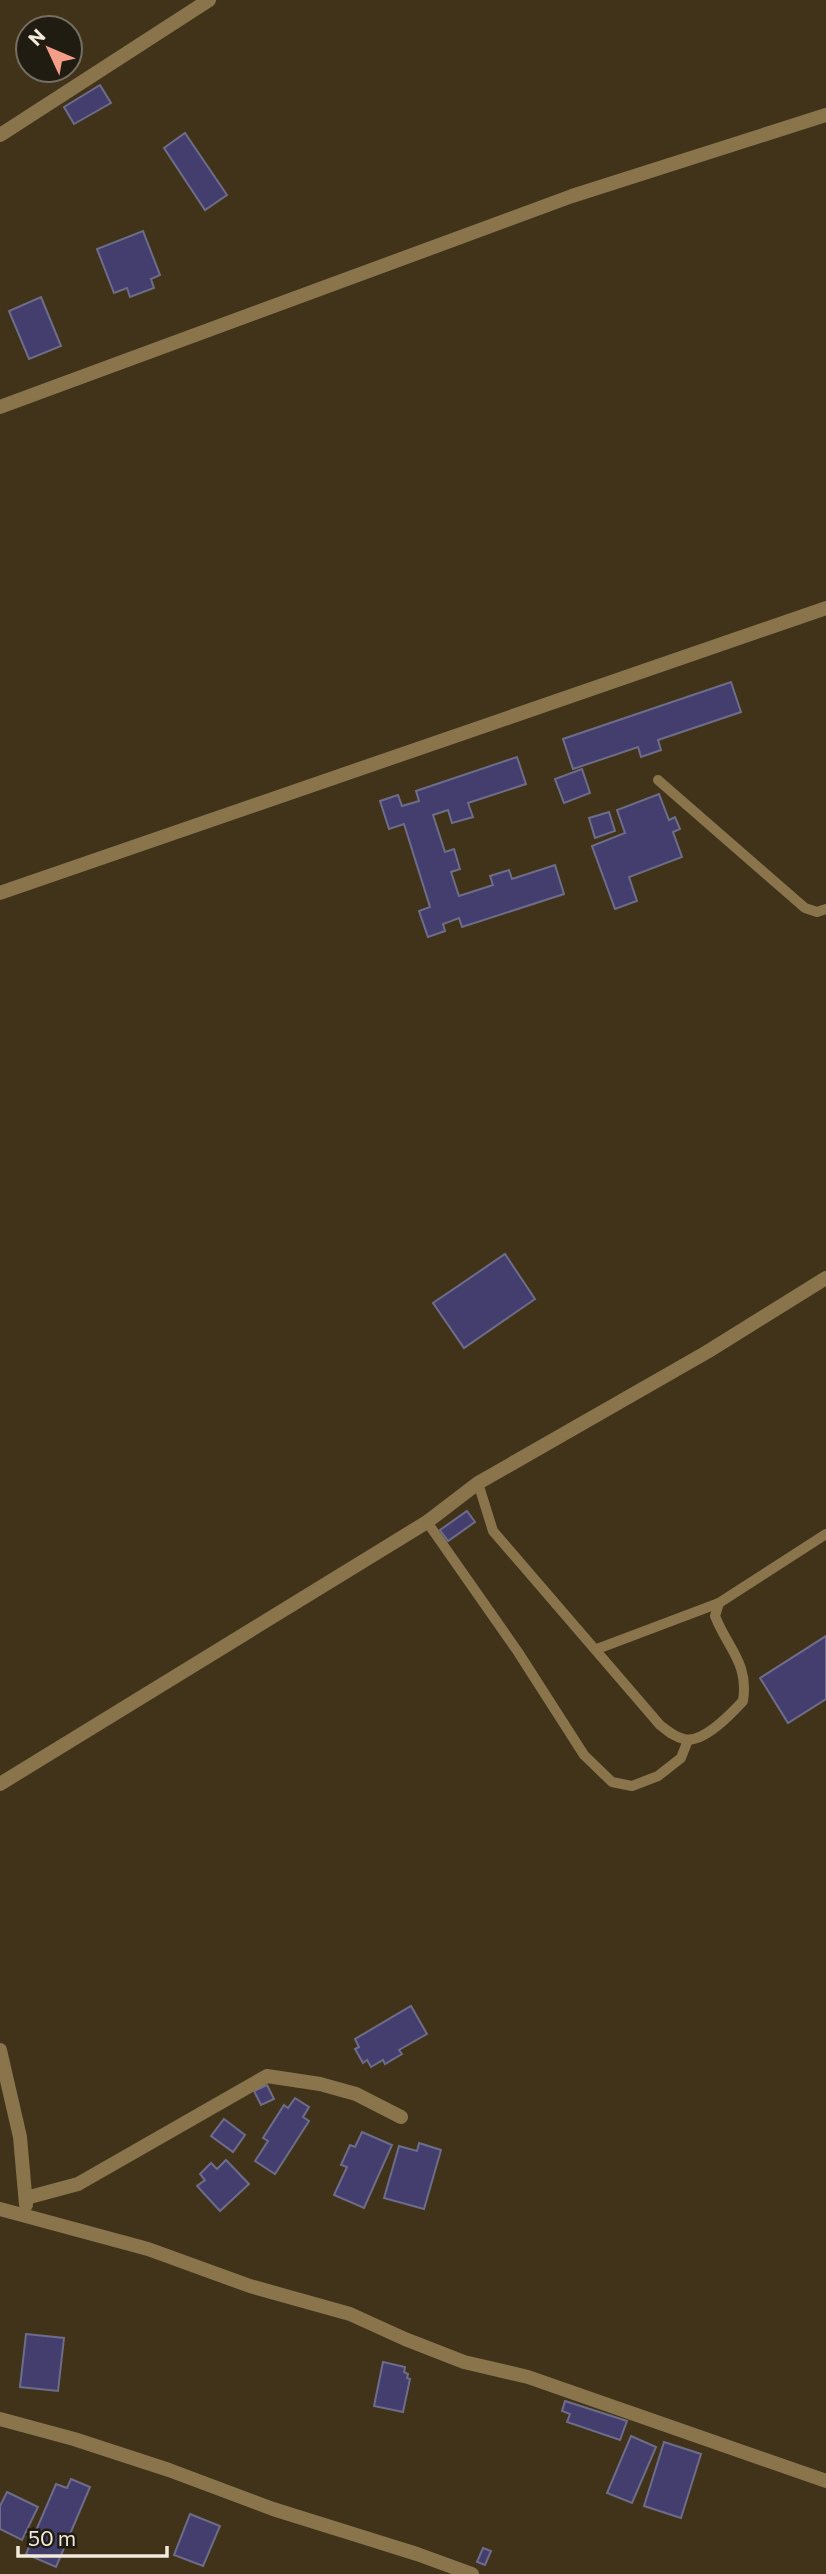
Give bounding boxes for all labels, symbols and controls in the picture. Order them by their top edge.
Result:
north arrow [14,14,84,84]
text: N [23,24,50,50]
scale bar [18,2514,166,2558]
text: 50 m [28,2525,76,2550]

